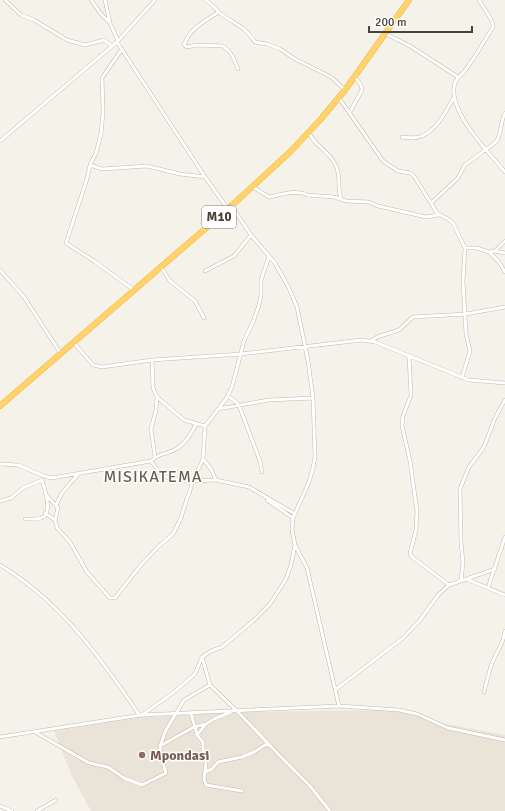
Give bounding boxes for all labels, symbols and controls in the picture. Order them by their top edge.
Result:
scale bar [369,8,472,34]
text: 200 m [375,15,407,30]
road number: M10 [202,206,236,228]
district label: MISIKATEMA [103,467,203,487]
place label: Mpondasi [150,747,209,764]
marker: Mpondasi [137,750,147,760]

